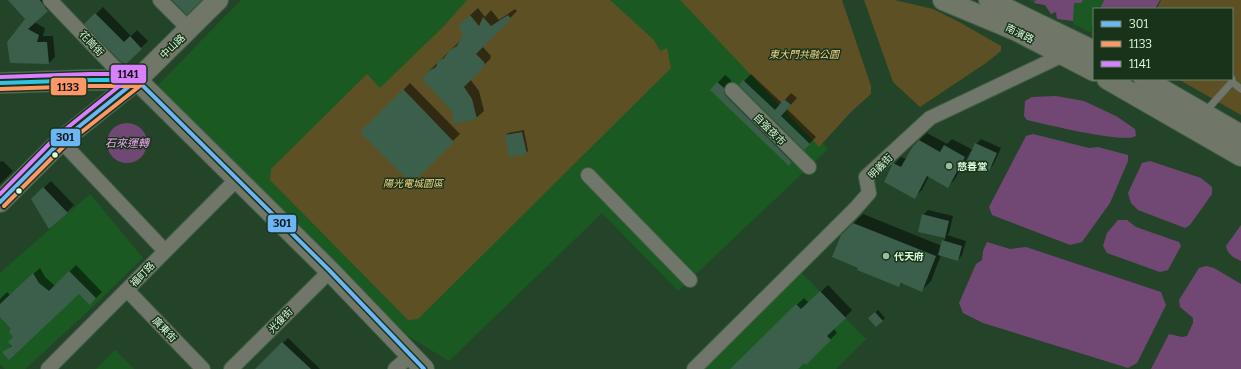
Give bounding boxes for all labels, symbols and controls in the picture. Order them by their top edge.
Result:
legend [1093,8,1233,80]
text: 301 [1129,17,1148,31]
street label: 南濱路 [1003,22,1036,46]
street label: 花崗街 [77,29,106,59]
street label: 中山路 [158,32,188,61]
text: 1133 [1129,37,1152,51]
park label: 東大門共融公園 [769,49,841,61]
text: 1141 [1129,57,1151,71]
line badge: 1141 [110,64,147,84]
text: 1141 [118,68,139,81]
line badge: 1133 [50,77,87,96]
text: 1133 [57,81,79,94]
street label: 自強夜市 [751,111,788,148]
line badge: 301 [50,128,81,147]
text: 301 [56,131,74,144]
water label: 石來運轉 [105,137,151,150]
unlabelled marker [50,150,60,160]
street label: 明義街 [866,152,895,182]
marker: 慈善堂 [944,161,954,171]
place label: 慈善堂 [957,161,987,173]
park label: 陽光電城園區 [383,178,445,190]
unlabelled marker [14,186,24,196]
line badge: 301 [267,214,297,233]
text: 301 [273,217,291,230]
marker: 代天府 [881,251,891,261]
place label: 代天府 [894,251,924,263]
street label: 福町路 [128,260,157,290]
street label: 光復街 [266,306,296,336]
street label: 廣東街 [150,315,179,345]

